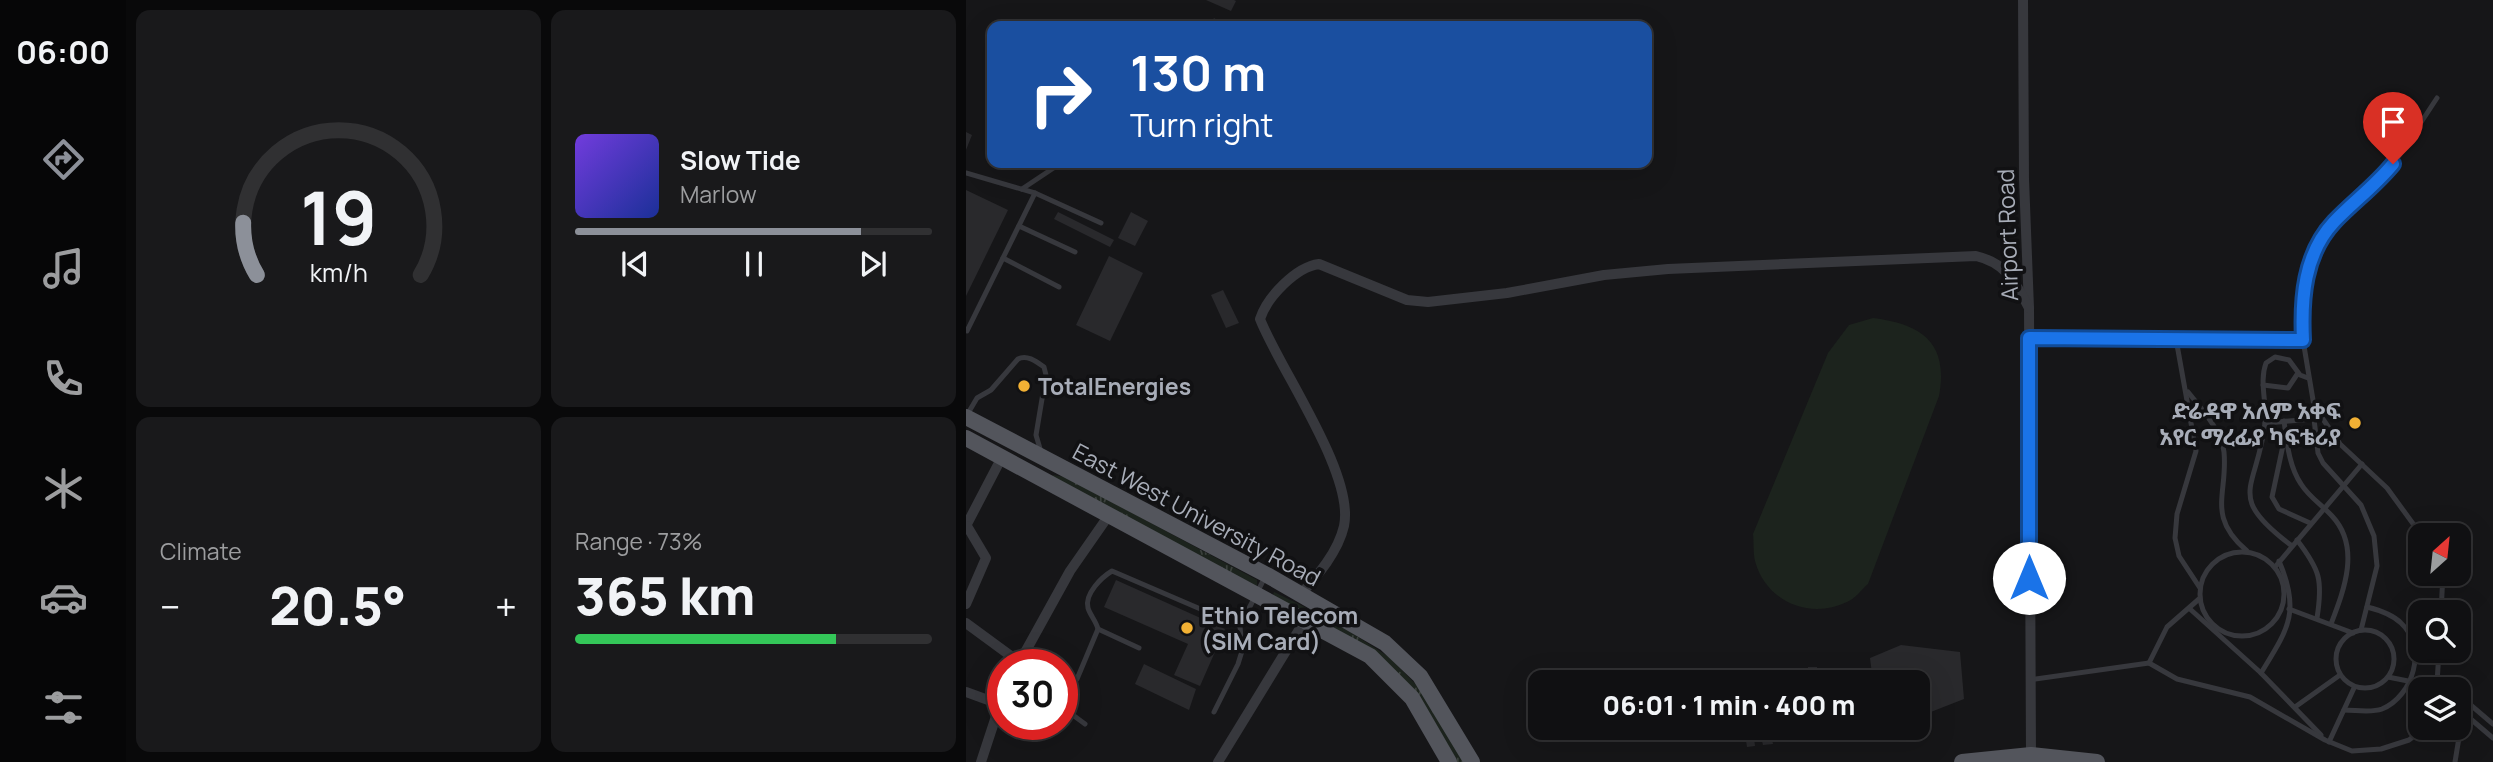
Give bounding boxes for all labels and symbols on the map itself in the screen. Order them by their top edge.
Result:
pin [2363,92,2423,164]
street label: Airport Road [1989,168,2025,302]
place label: TotalEnergies [1038,370,1191,402]
marker: TotalEnergies [1016,378,1032,394]
place label: ድሬዳዋ አለም አቀፍ አየር ማረፊያ ካፍቴሪያ [2159,394,2341,452]
marker: ድሬዳዋ አለም አቀፍ አየር ማረፊያ ካፍቴሪያ [2347,415,2363,431]
street label: East West University Road [1067,435,1327,593]
north arrow [2408,523,2471,586]
position arrow [1992,541,2066,615]
place label: Ethio Telecom (SIM Card) [1201,599,1358,657]
marker: Ethio Telecom (SIM Card) [1179,620,1195,636]
speed limit sign: 30 [987,649,1078,740]

